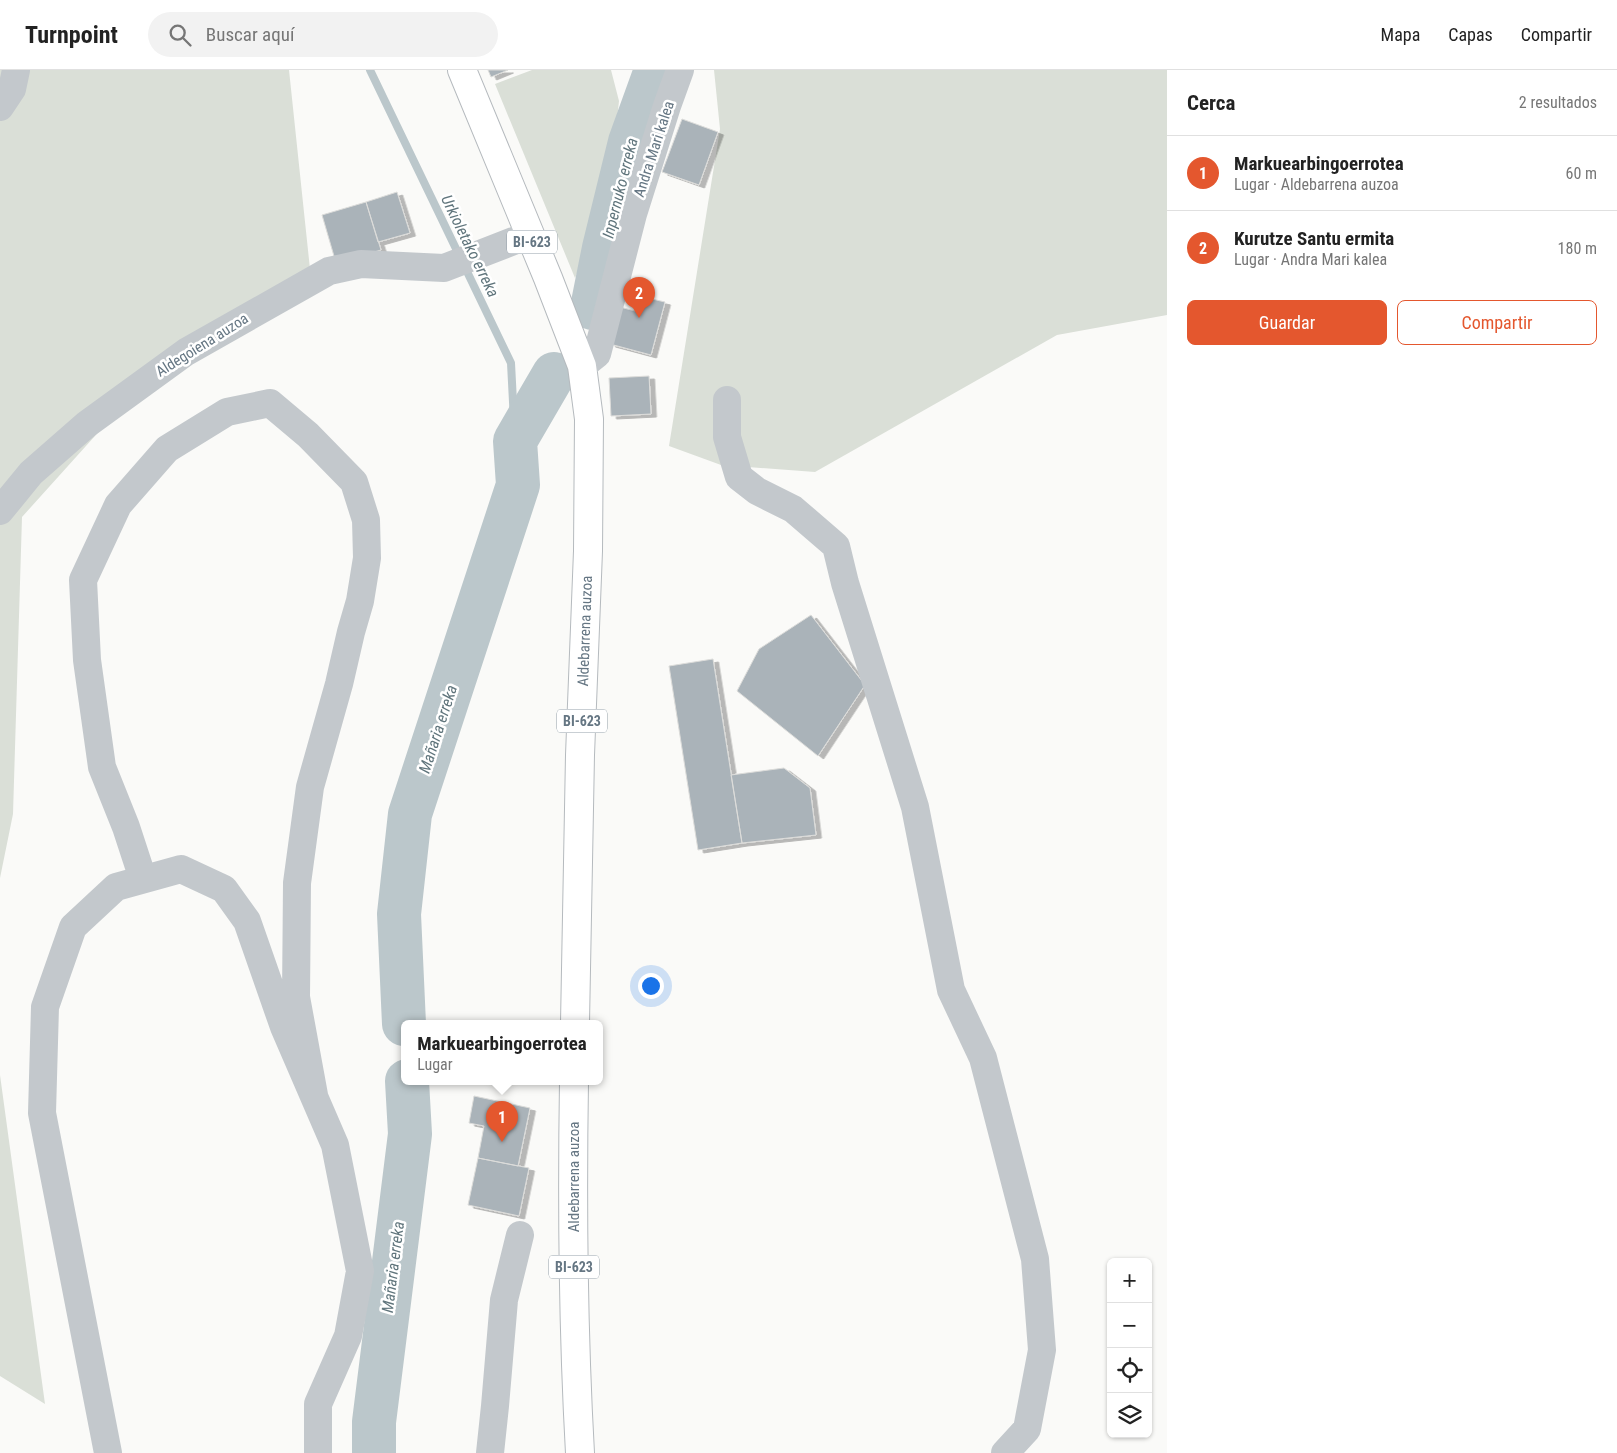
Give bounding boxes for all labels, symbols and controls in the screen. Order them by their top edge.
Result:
search box [148,12,498,57]
text: Turnpoint [25,21,118,49]
icon: search [166,21,194,49]
text: Buscar aquí [206,23,294,46]
text: Mapa [1381,24,1420,45]
text: Capas [1448,24,1493,45]
text: Compartir [1521,24,1592,45]
text: Cerca [1187,91,1235,115]
text: 2 resultados [1519,93,1597,112]
street label: Andra Mari kalea [630,99,678,199]
water label: Inpernuko erreka [598,136,642,240]
text: Markuearbingoerrotea [1234,152,1404,175]
text: 1 [1199,164,1207,183]
text: 60 m [1565,164,1597,183]
text: Lugar · Aldebarrena auzoa [1234,175,1399,194]
water label: Urkioletako erreka [437,192,503,300]
text: Kurutze Santu ermita [1234,227,1394,250]
road number: BI-623 [507,230,557,253]
text: 2 [1199,239,1207,258]
text: 180 m [1558,239,1597,258]
text: Lugar · Andra Mari kalea [1234,250,1387,269]
pin: 2 [623,277,655,318]
button: Guardar [1187,300,1387,345]
button: Compartir [1397,300,1597,345]
street label: Aldegoiena auzoa [153,309,251,381]
street label: Aldebarrena auzoa [574,575,596,687]
water label: Mañaria erreka [415,682,461,776]
road number: BI-623 [557,710,607,732]
your location [638,973,664,999]
popup [401,1020,603,1085]
text: Markuearbingoerrotea [417,1032,587,1055]
text: Lugar [417,1055,453,1074]
pin: 1 [486,1101,518,1142]
street label: Aldebarrena auzoa [565,1122,583,1232]
water label: Mañaria erreka [378,1220,408,1314]
road number: BI-623 [549,1256,599,1278]
map controls [1107,1258,1152,1438]
button: + [1107,1258,1152,1303]
button: − [1107,1303,1152,1348]
button: locate [1107,1348,1152,1393]
button: layers [1107,1393,1152,1438]

